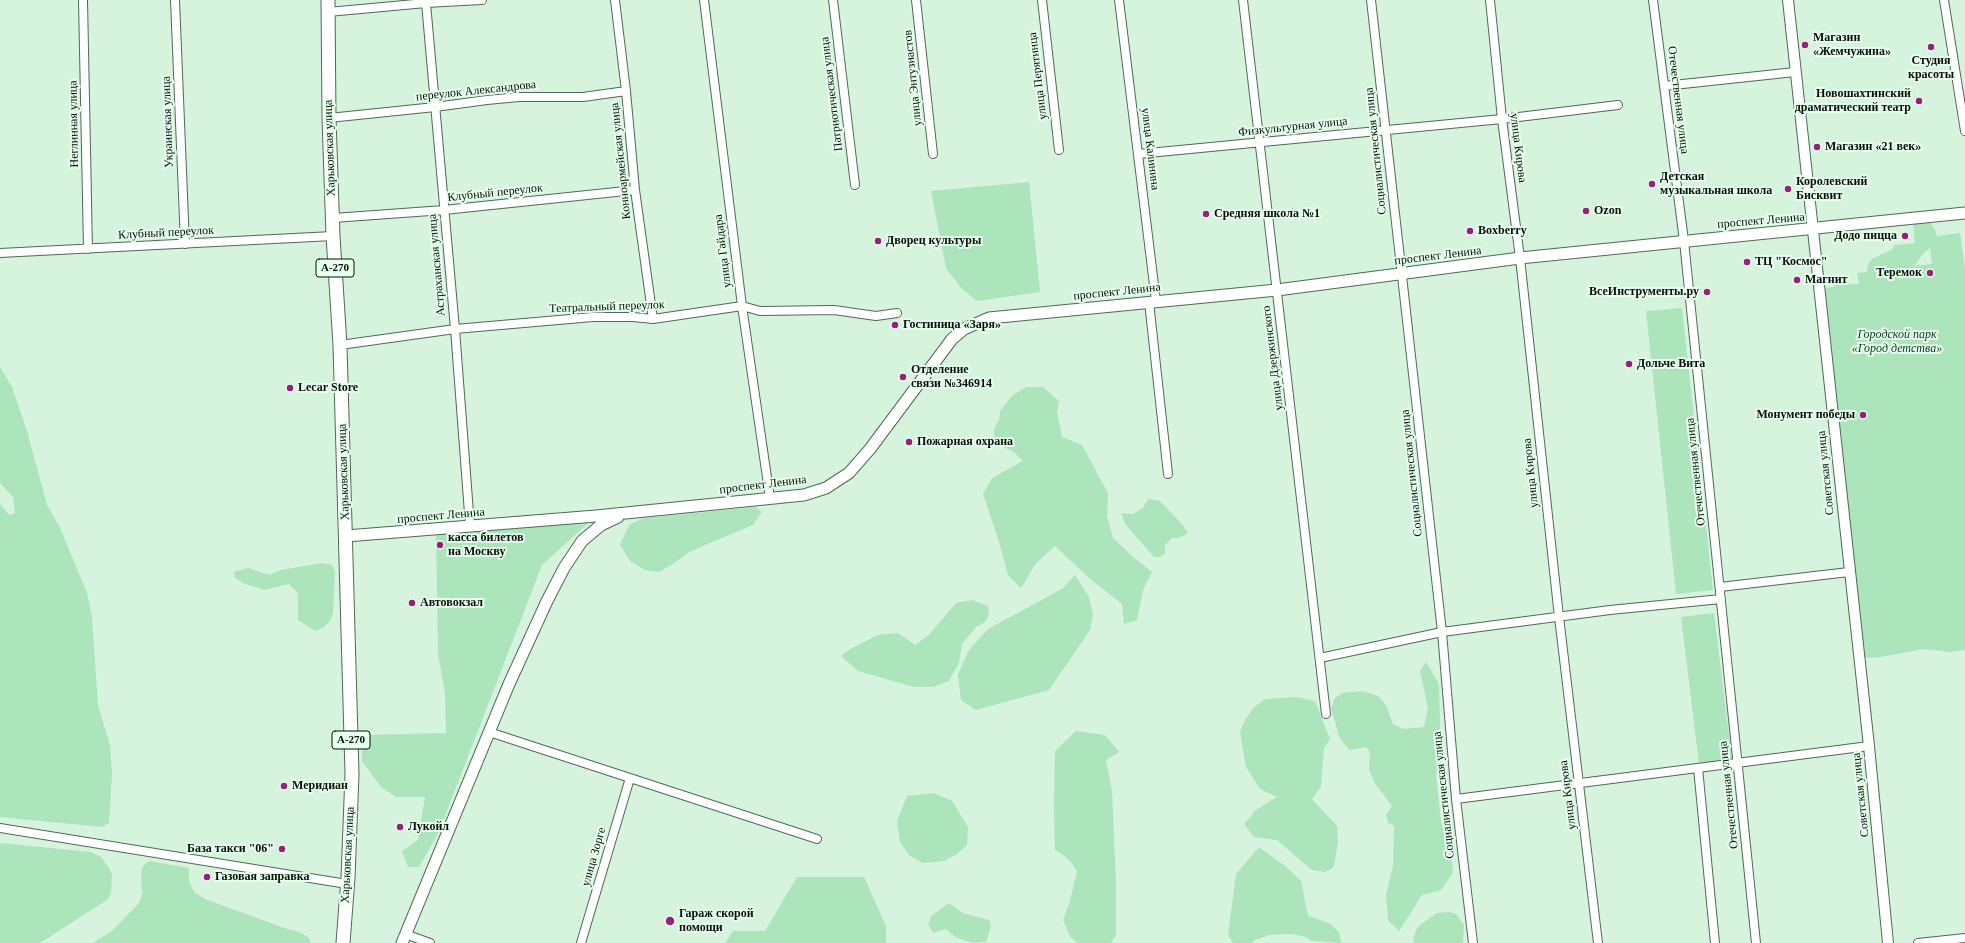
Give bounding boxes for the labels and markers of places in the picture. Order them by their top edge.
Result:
place label: Магазин «Жемчужина» [1813,31,1891,59]
marker: Магазин «Жемчужина» [1800,40,1810,50]
marker: Студия красоты [1926,42,1936,52]
place label: Студия красоты [1908,54,1954,82]
place label: Новошахтинский драматический театр [1795,87,1911,115]
marker: Новошахтинский драматический театр [1914,96,1924,106]
place label: Магазин «21 век» [1825,140,1921,154]
marker: Магазин «21 век» [1812,142,1822,152]
place label: Детская музыкальная школа [1660,170,1772,198]
place label: Королевский Бисквит [1796,175,1867,203]
marker: Детская музыкальная школа [1647,179,1657,189]
marker: Королевский Бисквит [1783,184,1793,194]
place label: Ozon [1594,204,1621,218]
marker: Ozon [1581,206,1591,216]
place label: Средняя школа №1 [1214,207,1320,221]
marker: Средняя школа №1 [1201,209,1211,219]
place label: Boxberry [1478,224,1527,238]
marker: Boxberry [1465,226,1475,236]
place label: Додо пицца [1834,229,1897,243]
marker: Додо пицца [1900,231,1910,241]
place label: Дворец культуры [886,234,981,248]
marker: Дворец культуры [873,236,883,246]
place label: ТЦ "Космос" [1755,255,1827,269]
marker: ТЦ "Космос" [1742,257,1752,267]
place label: Теремок [1876,266,1922,280]
marker: Теремок [1925,268,1935,278]
place label: Магнит [1805,273,1847,287]
marker: Магнит [1792,275,1802,285]
place label: ВсеИнструменты.ру [1589,285,1699,299]
marker: ВсеИнструменты.ру [1702,287,1712,297]
place label: Гостиница «Заря» [903,318,1001,332]
marker: Гостиница «Заря» [890,320,900,330]
place label: Дольче Вита [1637,357,1705,371]
marker: Дольче Вита [1624,359,1634,369]
place label: Отделение связи №346914 [911,363,992,391]
marker: Отделение связи №346914 [898,372,908,382]
place label: Lecar Store [298,381,358,395]
marker: Lecar Store [285,383,295,393]
place label: Монумент победы [1756,408,1855,422]
marker: Монумент победы [1858,410,1868,420]
place label: Пожарная охрана [917,435,1013,449]
marker: Пожарная охрана [904,437,914,447]
place label: касса билетов на Москву [448,531,523,559]
marker: касса билетов на Москву [435,540,445,550]
place label: Автовокзал [420,596,483,610]
marker: Автовокзал [407,598,417,608]
place label: Меридиан [292,779,348,793]
marker: Меридиан [279,781,289,791]
place label: Лукойл [408,820,449,834]
marker: Лукойл [395,822,405,832]
place label: База такси "06" [187,842,274,856]
marker: База такси "06" [277,844,287,854]
place label: Газовая заправка [215,870,309,884]
marker: Газовая заправка [202,872,212,882]
place label: Гараж скорой помощи [679,907,754,935]
marker: Гараж скорой помощи [664,915,676,927]

